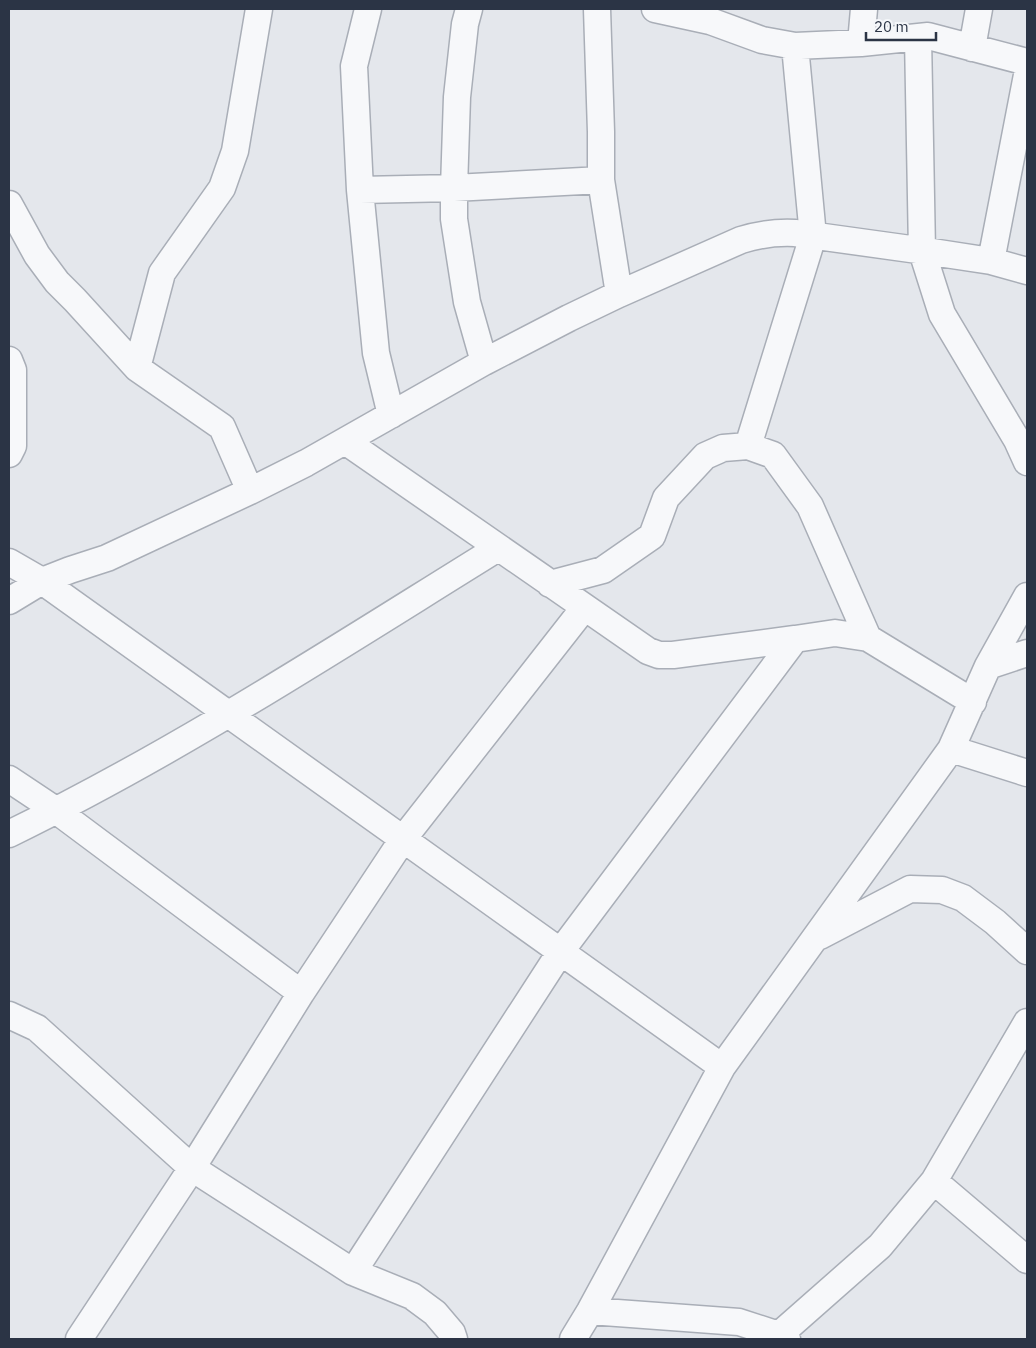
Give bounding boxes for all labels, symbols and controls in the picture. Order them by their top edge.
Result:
scale bar [866,10,936,42]
text: 20 m [874,17,909,36]

